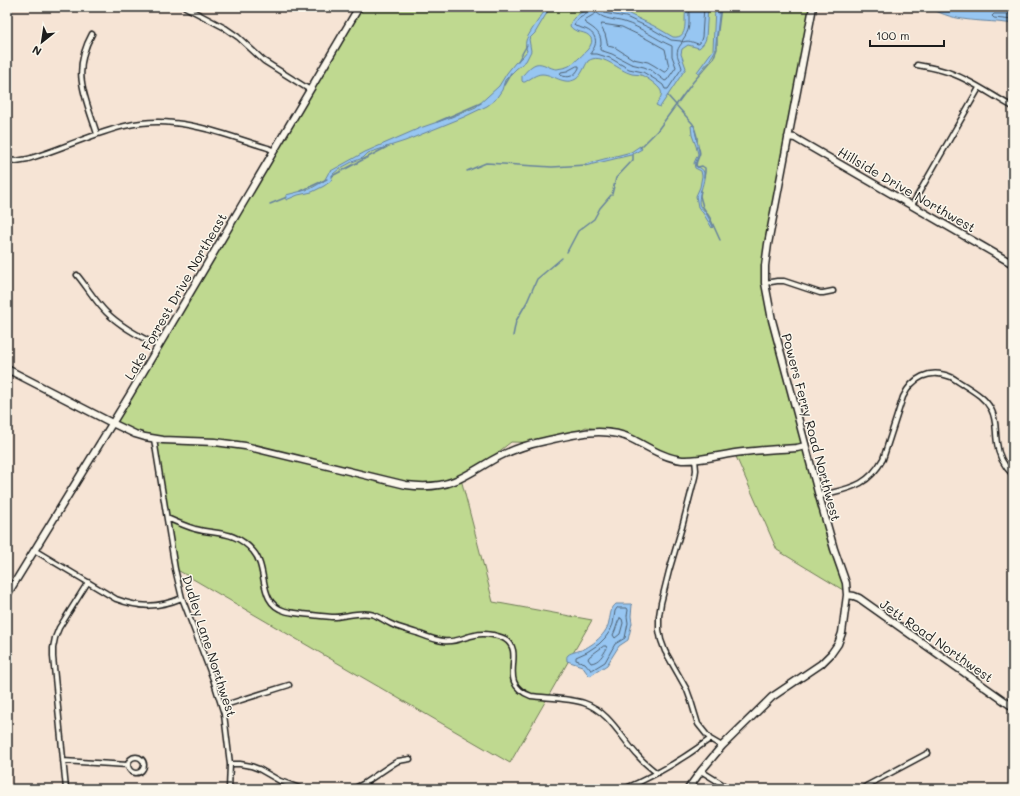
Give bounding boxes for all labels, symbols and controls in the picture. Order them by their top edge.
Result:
north arrow [22,22,62,62]
scale bar [870,22,944,48]
text: 100 m [876,27,910,43]
text: N [29,43,44,60]
street label: Hillside Drive Northwest [835,143,979,236]
street label: Lake Forrest Drive Northeast [120,209,230,382]
street label: Powers Ferry Road Northwest [779,331,845,523]
street label: Dudley Lane Northwest [179,573,241,719]
street label: Jett Road Northwest [877,594,997,686]

